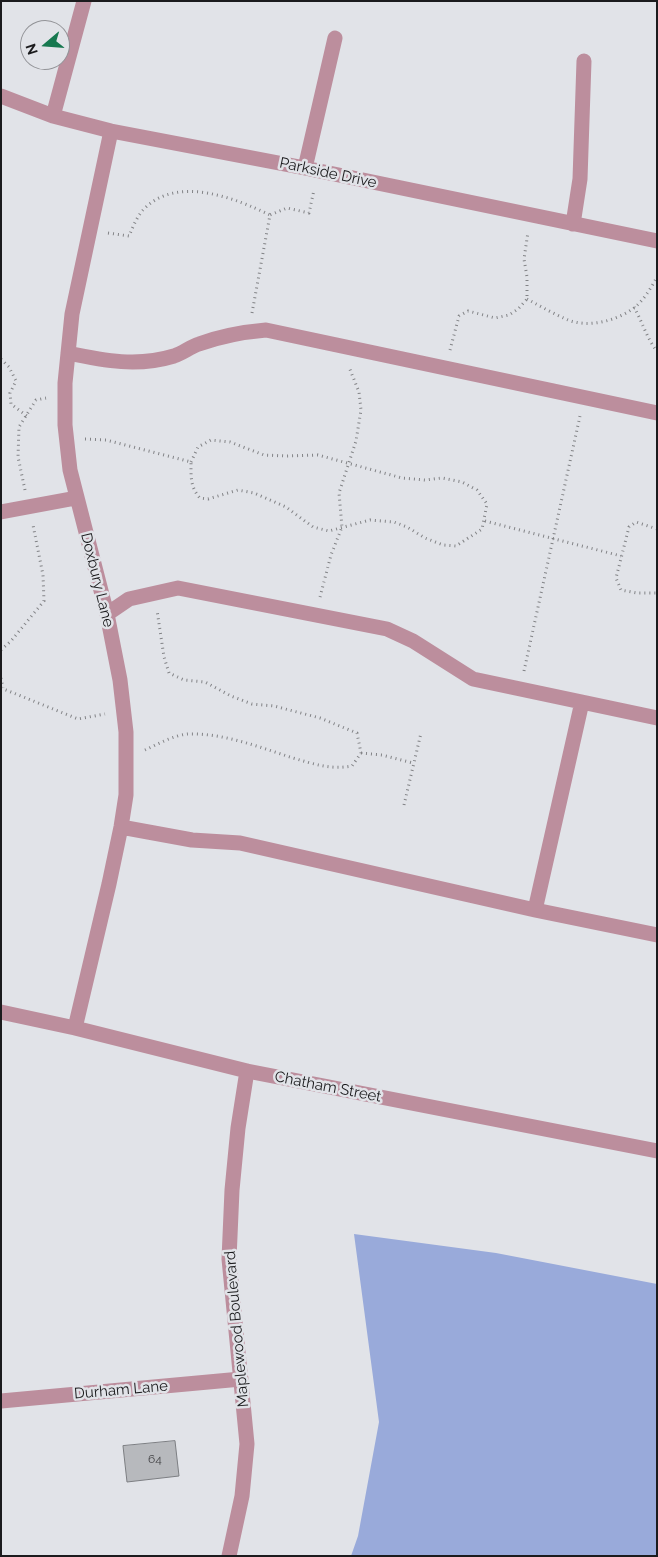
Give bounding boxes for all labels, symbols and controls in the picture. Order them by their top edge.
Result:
north arrow [20,20,70,70]
text: N [22,42,41,57]
street label: Parkside Drive [278,154,378,192]
street label: Doxbury Lane [77,531,117,629]
street label: Chatham Street [273,1068,383,1106]
street label: Maplewood Boulevard [221,1250,253,1408]
street label: Durham Lane [73,1377,169,1403]
house number: 64 [148,1452,162,1466]

